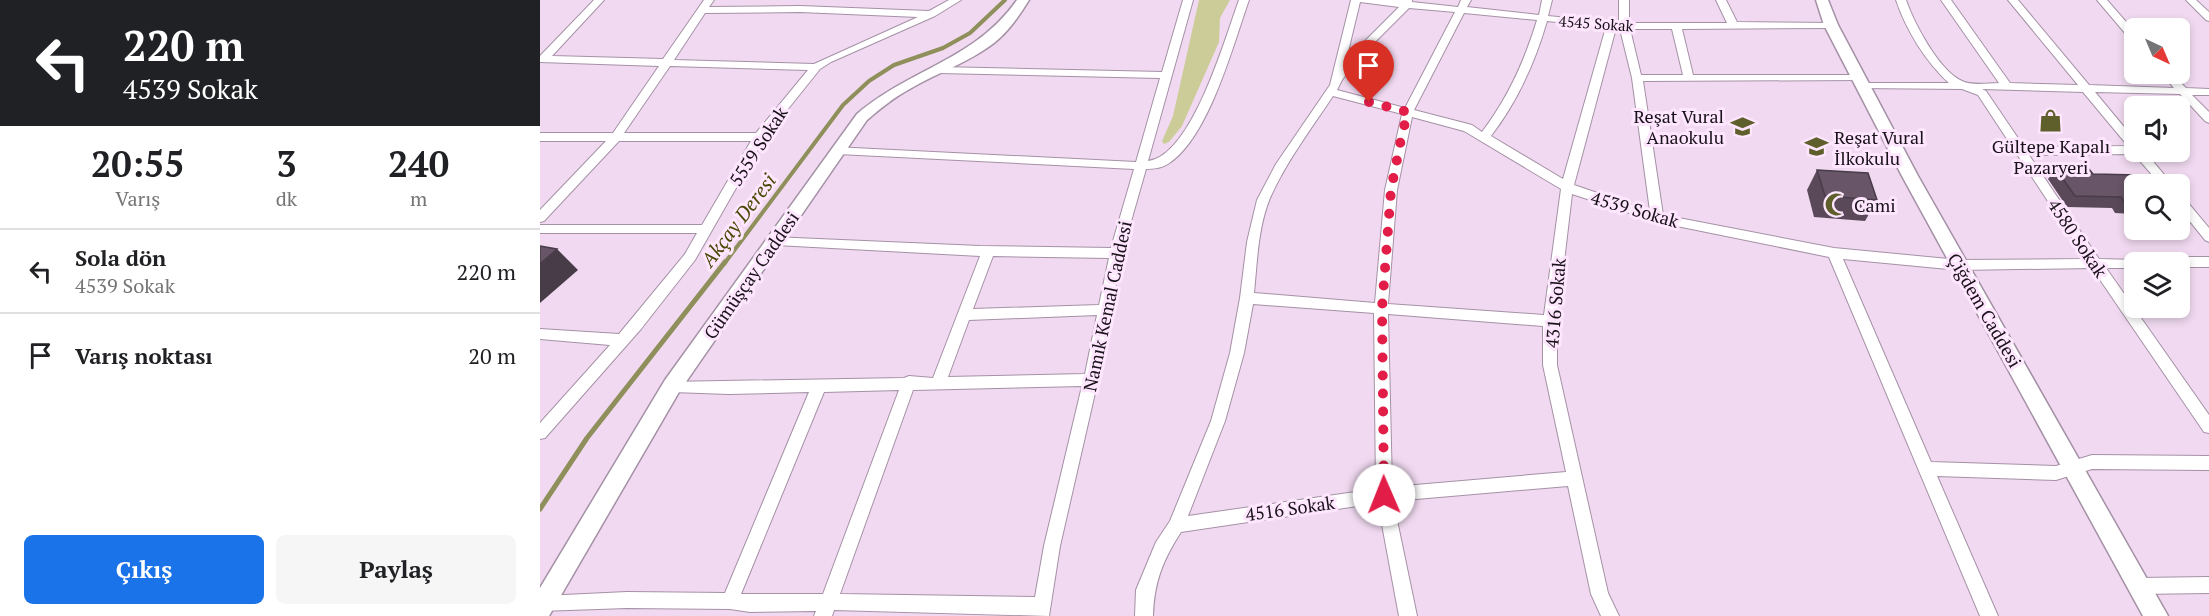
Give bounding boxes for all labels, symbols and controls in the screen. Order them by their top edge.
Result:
street label: 4545 Sokak [1558,10,1634,36]
text: 220 m [123,17,244,73]
north arrow [2124,18,2190,84]
map controls [2124,18,2190,318]
icon: left [24,24,102,102]
pin [1343,40,1394,102]
icon: arrive [1352,49,1385,82]
text: 4539 Sokak [123,71,258,107]
button: sound [2124,96,2190,162]
street label: 5559 Sokak [723,101,793,190]
place label: Reşat Vural Anaokulu [1633,104,1724,149]
shop icon: Gültepe Kapalı Pazaryeri [2038,107,2064,133]
school or university icon: Reşat Vural Anaokulu [1729,113,1755,139]
place label: Reşat Vural İlkokulu [1834,125,1925,170]
school or university icon: Reşat Vural İlkokulu [1803,134,1829,160]
place label: Gültepe Kapalı Pazaryeri [1992,134,2110,179]
text: 20:55 [91,140,185,187]
text: 3 [276,140,297,187]
text: 240 [388,140,449,187]
water label: Akçay Deresi [694,168,782,273]
button: search [2124,174,2190,240]
text: Varış [115,185,160,212]
text: dk [276,185,297,212]
text: m [410,185,427,212]
street label: 4539 Sokak [1588,185,1682,233]
mosque icon: Cami [1823,192,1849,218]
place label: Cami [1854,193,1896,217]
street label: 4580 Sokak [2043,194,2114,283]
street label: Gümüşçay Caddesi [698,206,804,344]
street label: Namık Kemal Caddesi [1077,218,1137,394]
text: Sola dön [75,243,166,272]
street label: Çiğdem Caddesi [1943,248,2027,372]
button: layers [2124,252,2190,318]
icon: left [24,255,57,288]
street label: 4316 Sokak [1539,256,1571,349]
text: 220 m [456,257,516,286]
text: 4539 Sokak [75,272,175,299]
icon: arrive [24,339,57,372]
text: Varış noktası [75,341,213,370]
text: 20 m [468,341,516,370]
position arrow [1352,463,1416,527]
street label: 4516 Sokak [1244,490,1337,526]
button: Çıkış [24,535,264,604]
button: Paylaş [276,535,516,604]

